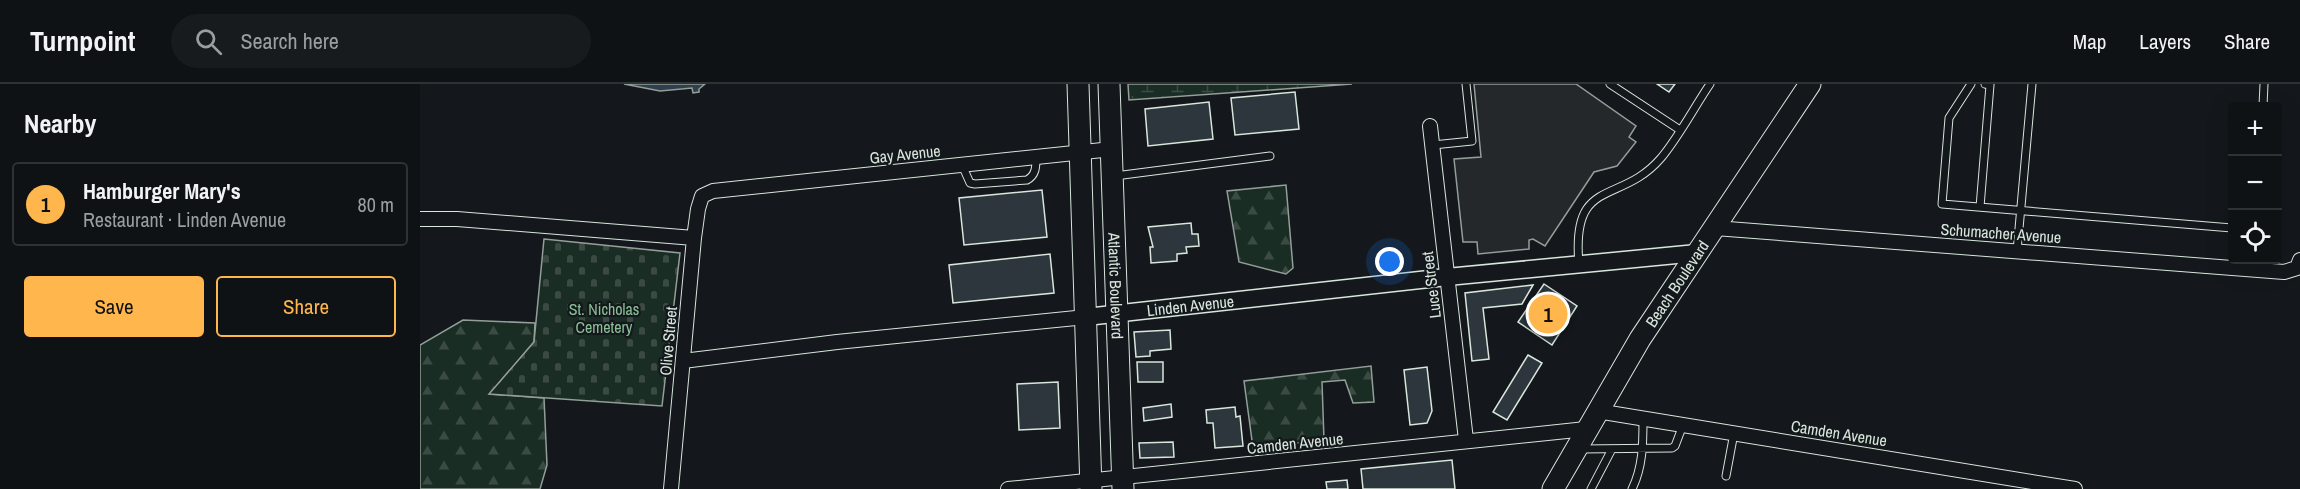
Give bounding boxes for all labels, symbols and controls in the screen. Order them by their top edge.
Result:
search box [171,14,591,68]
text: Turnpoint [30,22,135,60]
icon: search [192,25,225,58]
text: Search here [240,26,339,56]
text: Map [2073,27,2106,56]
text: Layers [2139,27,2191,56]
text: Share [2224,27,2270,56]
map controls [2228,102,2282,264]
button: + [2228,102,2282,156]
text: Nearby [24,106,96,141]
street label: Gay Avenue [868,139,942,169]
button: − [2228,156,2282,210]
text: Hamburger Mary's [83,176,241,206]
text: 1 [41,191,50,218]
text: 80 m [358,191,394,218]
text: Restaurant · Linden Avenue [83,206,286,233]
button: locate [2228,210,2282,264]
street label: Schumacher Avenue [1940,218,2062,248]
street label: Atlantic Boulevard [1103,231,1129,340]
street label: Beach Boulevard [1640,236,1714,331]
your location [1375,247,1404,276]
street label: Luce Street [1416,250,1446,320]
button: Save [24,276,204,337]
button: Share [216,276,396,337]
street label: Linden Avenue [1146,290,1235,321]
pin: 1 [1528,292,1568,336]
park label: St. Nicholas Cemetery [569,298,639,338]
street label: Olive Street [654,305,682,376]
street label: Camden Avenue [1789,415,1889,451]
street label: Camden Avenue [1246,427,1344,459]

